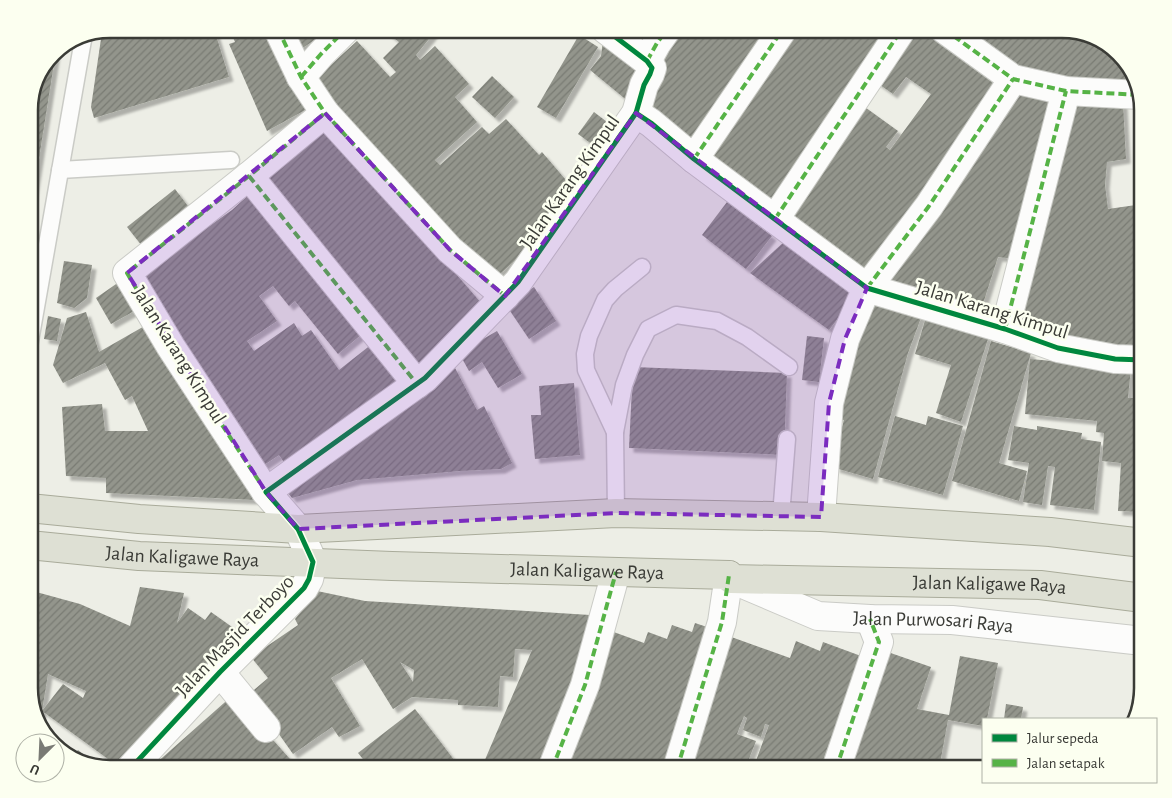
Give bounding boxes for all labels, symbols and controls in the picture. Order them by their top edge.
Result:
street label: Jalan Karang Kimpul [516,111,624,253]
street label: Jalan Karang Kimpul [913,277,1071,343]
street label: Jalan Karang Kimpul [129,283,229,427]
street label: Jalan Kaligawe Raya [105,543,260,571]
street label: Jalan Kaligawe Raya [510,559,664,583]
street label: Jalan Masjid Terboyo [172,571,298,701]
street label: Jalan Kaligawe Raya [912,573,1068,598]
street label: Jalan Purwosari Raya [852,608,1014,637]
legend [982,718,1157,783]
text: Jalur sepeda [1027,731,1099,746]
north arrow [15,733,65,783]
text: Jalan setapak [1027,756,1105,771]
text: U [28,761,42,777]

